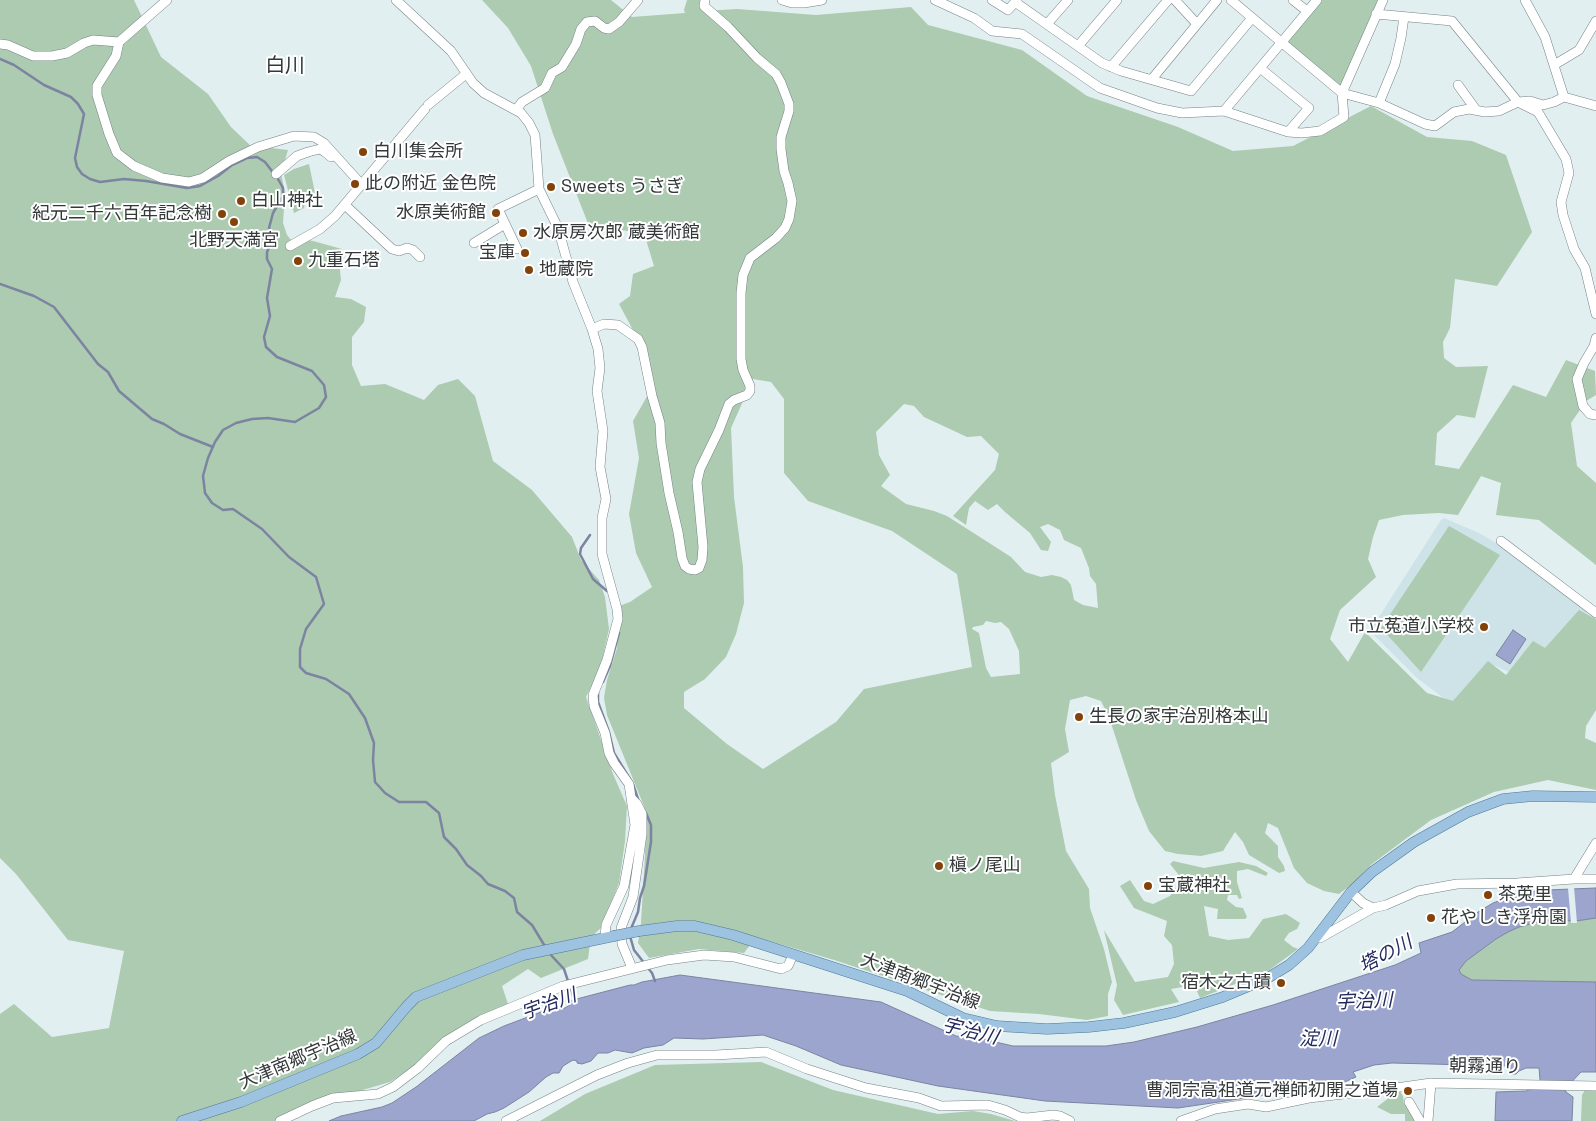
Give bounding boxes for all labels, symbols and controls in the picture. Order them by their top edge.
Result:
district label: 白川 [265,55,305,79]
place label: 白川集会所 [373,141,463,163]
marker: 白川集会所 [357,146,369,158]
place label: 此の附近 金色院 [365,173,496,195]
place label: Sweets うさぎ [561,176,684,198]
marker: 此の附近 金色院 [349,178,361,190]
marker: Sweets うさぎ [545,181,557,193]
place label: 白山神社 [251,190,323,212]
marker: 白山神社 [235,195,247,207]
place label: 水原美術館 [396,202,486,224]
place label: 紀元二千六百年記念樹 [32,203,212,225]
marker: 水原美術館 [490,207,502,219]
marker: 紀元二千六百年記念樹 [216,208,228,220]
marker: 北野天満宮 [228,216,240,228]
place label: 水原房次郎 蔵美術館 [533,222,700,244]
marker: 水原房次郎 蔵美術館 [517,227,529,239]
place label: 北野天満宮 [189,230,279,252]
place label: 宝庫 [479,242,515,264]
marker: 宝庫 [519,247,531,259]
place label: 九重石塔 [308,250,380,272]
marker: 九重石塔 [292,255,304,267]
place label: 地蔵院 [539,259,593,281]
marker: 地蔵院 [523,264,535,276]
place label: 市立菟道小学校 [1348,616,1474,638]
marker: 市立菟道小学校 [1478,621,1490,633]
place label: 生長の家宇治別格本山 [1089,706,1269,728]
marker: 生長の家宇治別格本山 [1073,711,1085,723]
place label: 槇ノ尾山 [949,855,1021,877]
marker: 槇ノ尾山 [933,860,945,872]
place label: 宝蔵神社 [1158,875,1230,897]
marker: 宝蔵神社 [1142,880,1154,892]
place label: 茶莵里 [1498,884,1552,906]
marker: 茶莵里 [1482,889,1494,901]
place label: 花やしき浮舟園 [1441,907,1567,929]
marker: 花やしき浮舟園 [1425,912,1437,924]
water label: 塔の川 [1355,932,1417,978]
street label: 大津南郷宇治線 [857,949,983,1015]
place label: 宿木之古蹟 [1181,972,1271,994]
marker: 宿木之古蹟 [1275,977,1287,989]
water label: 宇治川 [518,985,580,1025]
water label: 宇治川 [1335,990,1393,1014]
water label: 宇治川 [940,1014,1000,1050]
street label: 大津南郷宇治線 [236,1025,360,1095]
water label: 淀川 [1299,1029,1337,1051]
street label: 朝霧通り [1449,1056,1521,1078]
place label: 曹洞宗高祖道元禅師初開之道場 [1146,1080,1398,1102]
marker: 曹洞宗高祖道元禅師初開之道場 [1402,1085,1414,1097]

